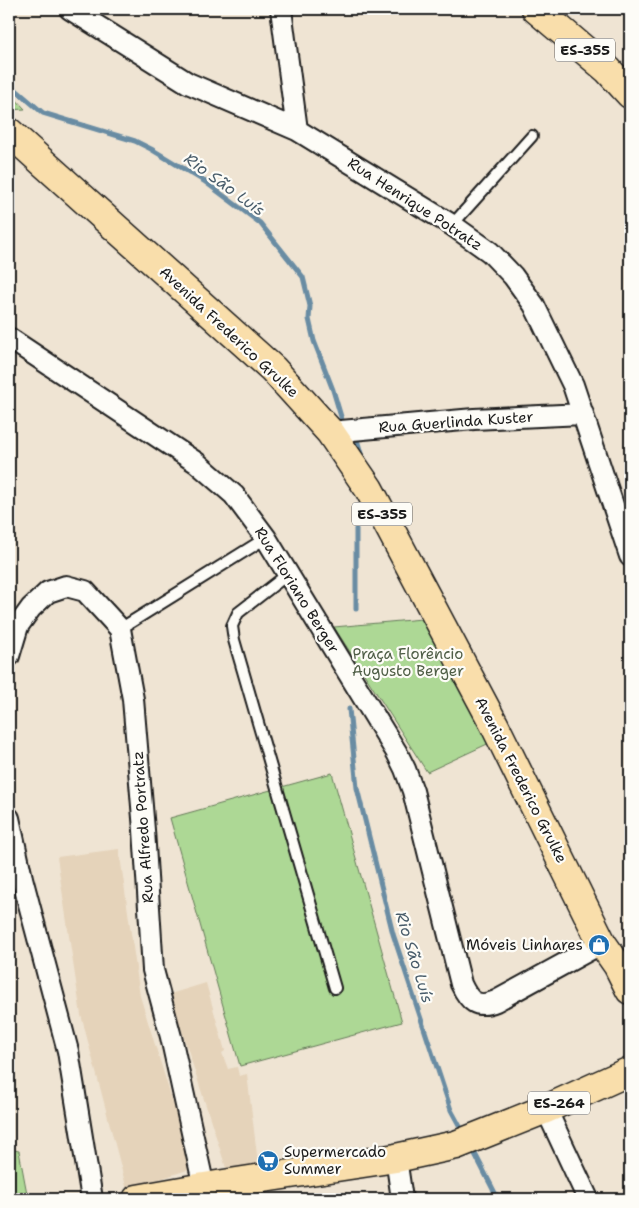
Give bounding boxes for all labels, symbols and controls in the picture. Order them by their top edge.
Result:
road number: ES-355 [555,38,615,62]
water label: Rio São Luís [180,148,269,221]
street label: Rua Henrique Potratz [344,153,486,255]
street label: Avenida Frederico Grulke [155,262,303,402]
street label: Rua Guerlinda Kuster [378,407,534,437]
road number: ES-355 [352,502,412,526]
street label: Rua Floriano Berger [250,523,344,657]
park label: Praça Florêncio Augusto Berger [352,644,464,681]
street label: Avenida Frederico Grulke [470,694,572,866]
street label: Rua Alfredo Portratz [128,750,158,904]
water label: Rio São Luís [391,909,438,1006]
shop icon: Móveis Linhares [587,933,611,957]
place label: Móveis Linhares [466,935,583,955]
road number: ES-264 [528,1092,590,1114]
place label: Supermercado Summer [284,1142,386,1179]
supermarket icon: Supermercado Summer [256,1149,280,1173]

